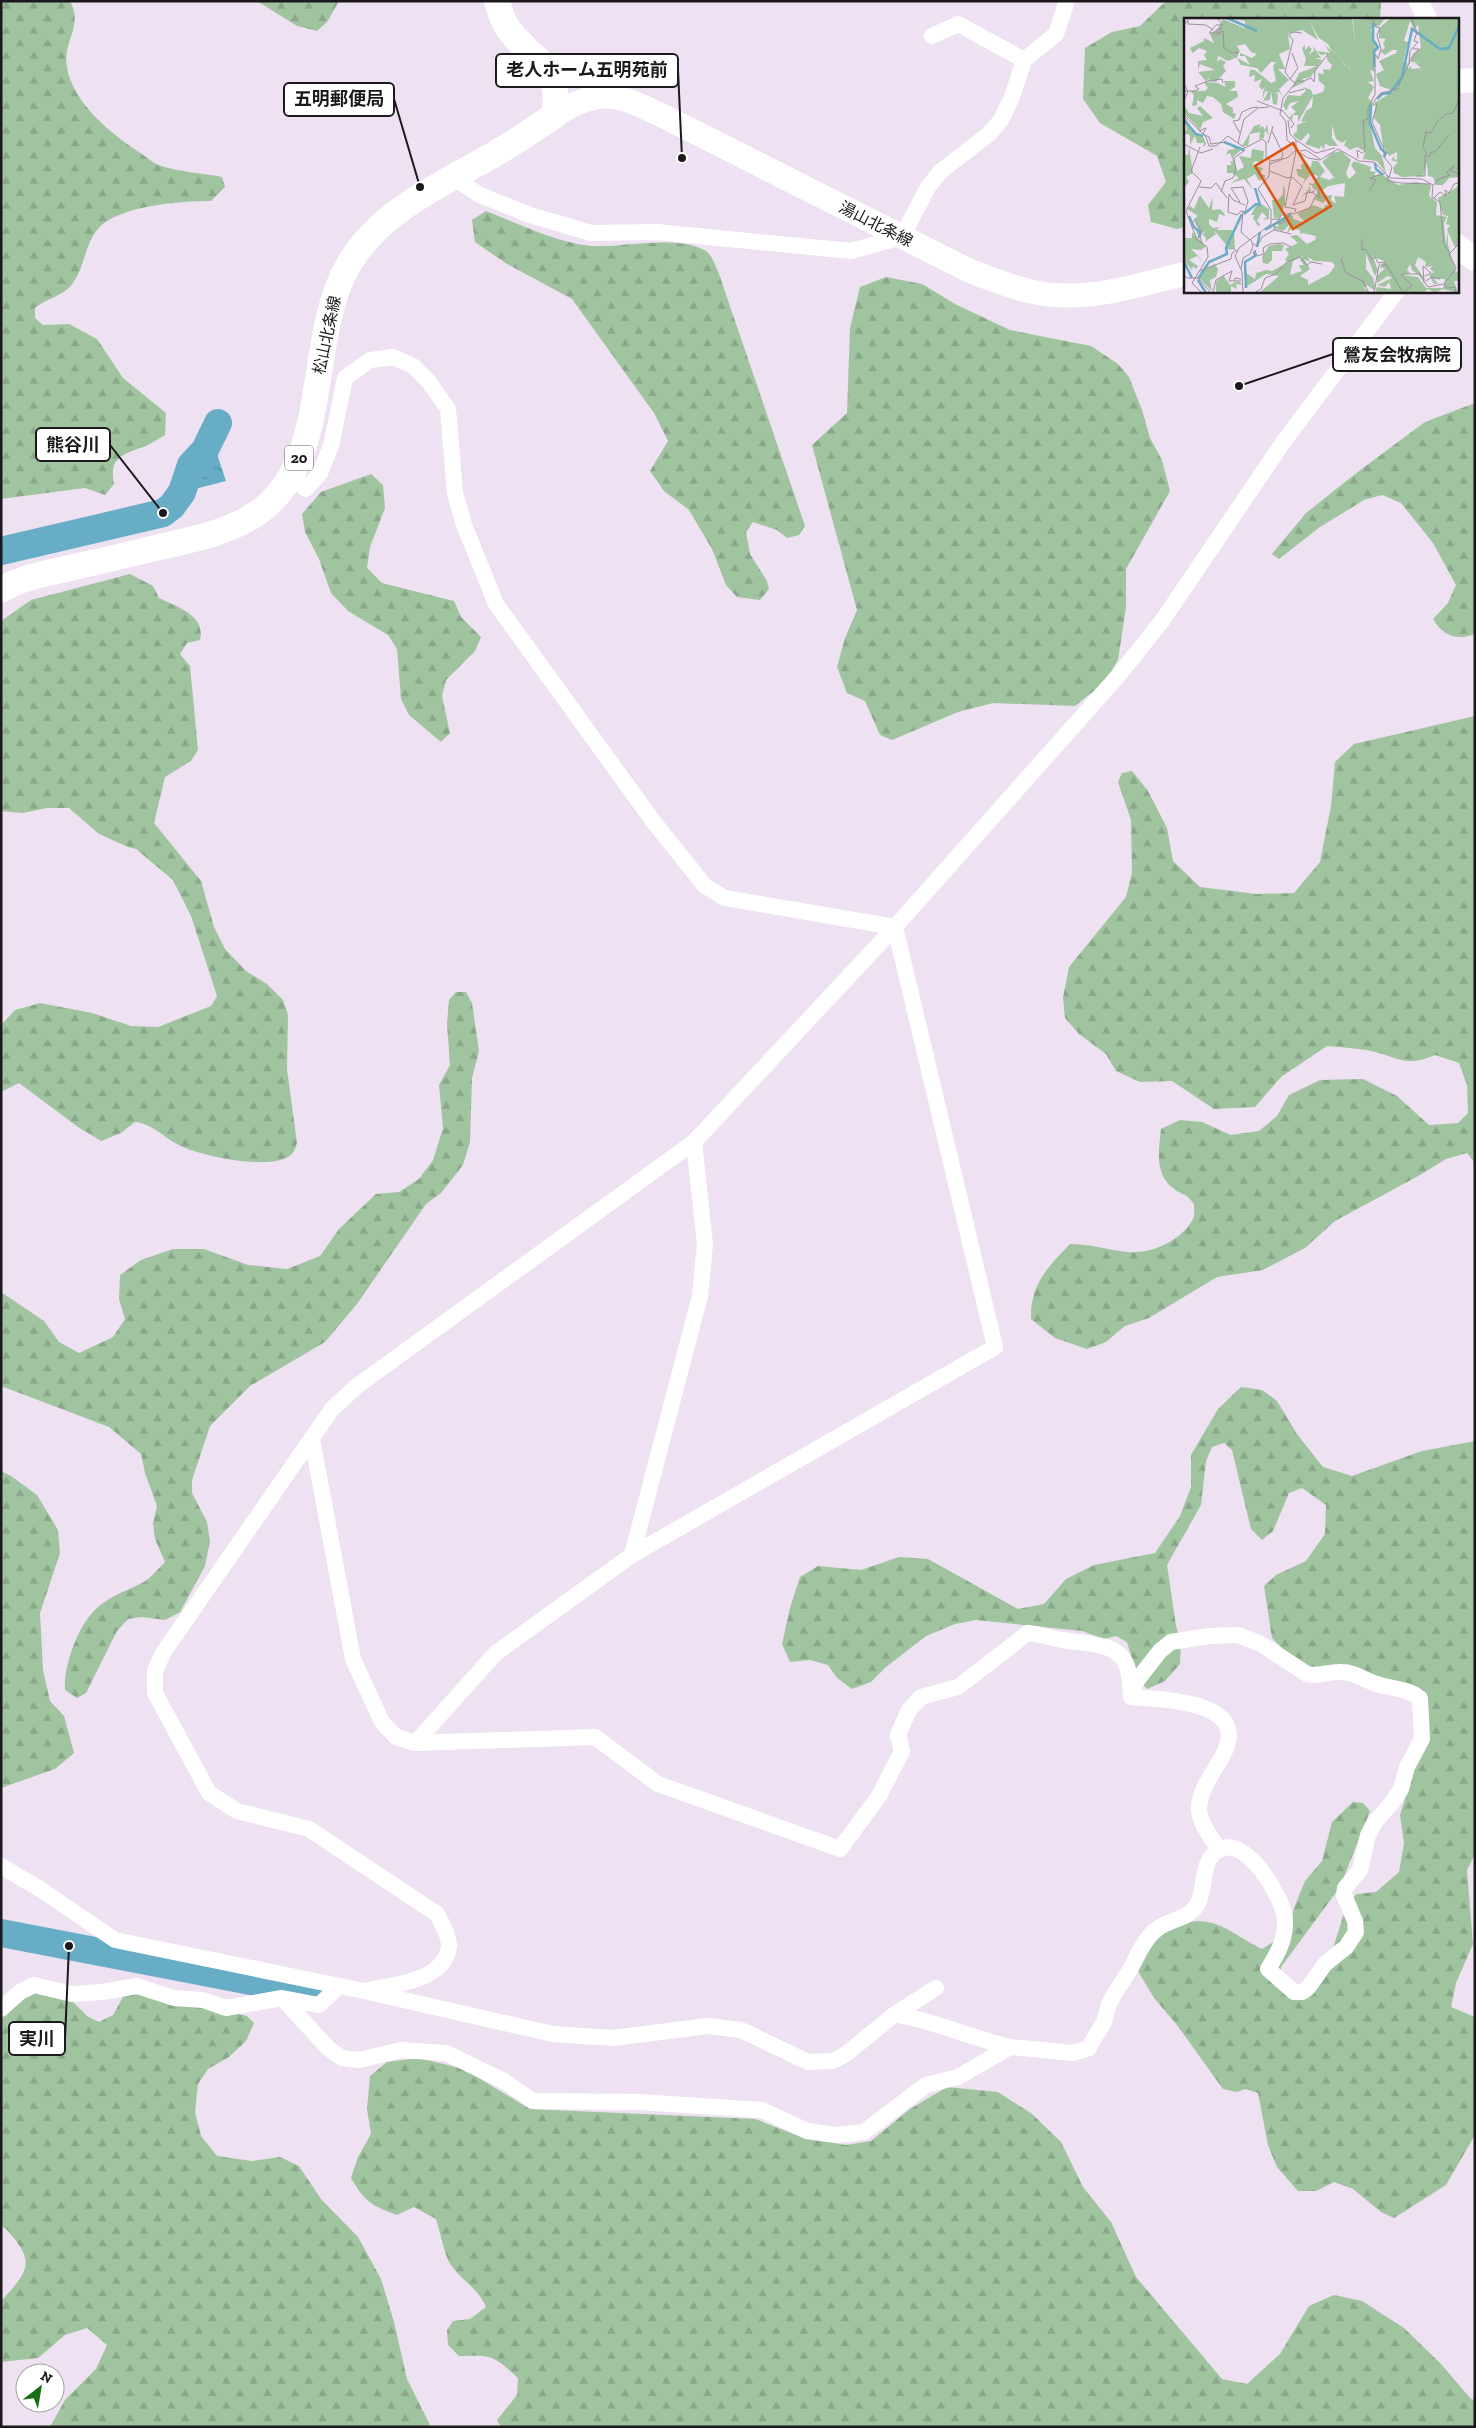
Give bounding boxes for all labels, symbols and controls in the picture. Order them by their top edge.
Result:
inset map [1184,18,1458,292]
callout: 老人ホーム五明苑前 [496,54,678,87]
text: 老人ホーム五明苑前 [506,59,668,81]
callout: 五明郵便局 [284,83,394,116]
text: 五明郵便局 [294,88,384,110]
street label: 湯山北条線 [836,197,916,251]
street label: 松山北条線 [309,294,345,376]
callout: 鶯友会牧病院 [1333,338,1461,371]
text: 鶯友会牧病院 [1343,344,1451,366]
callout: 熊谷川 [36,428,110,461]
text: 熊谷川 [46,434,100,456]
road number: 20 [285,446,313,470]
callout: 実川 [9,2022,65,2055]
text: 実川 [19,2028,55,2050]
north arrow [15,2363,65,2413]
text: N [37,2367,56,2387]

